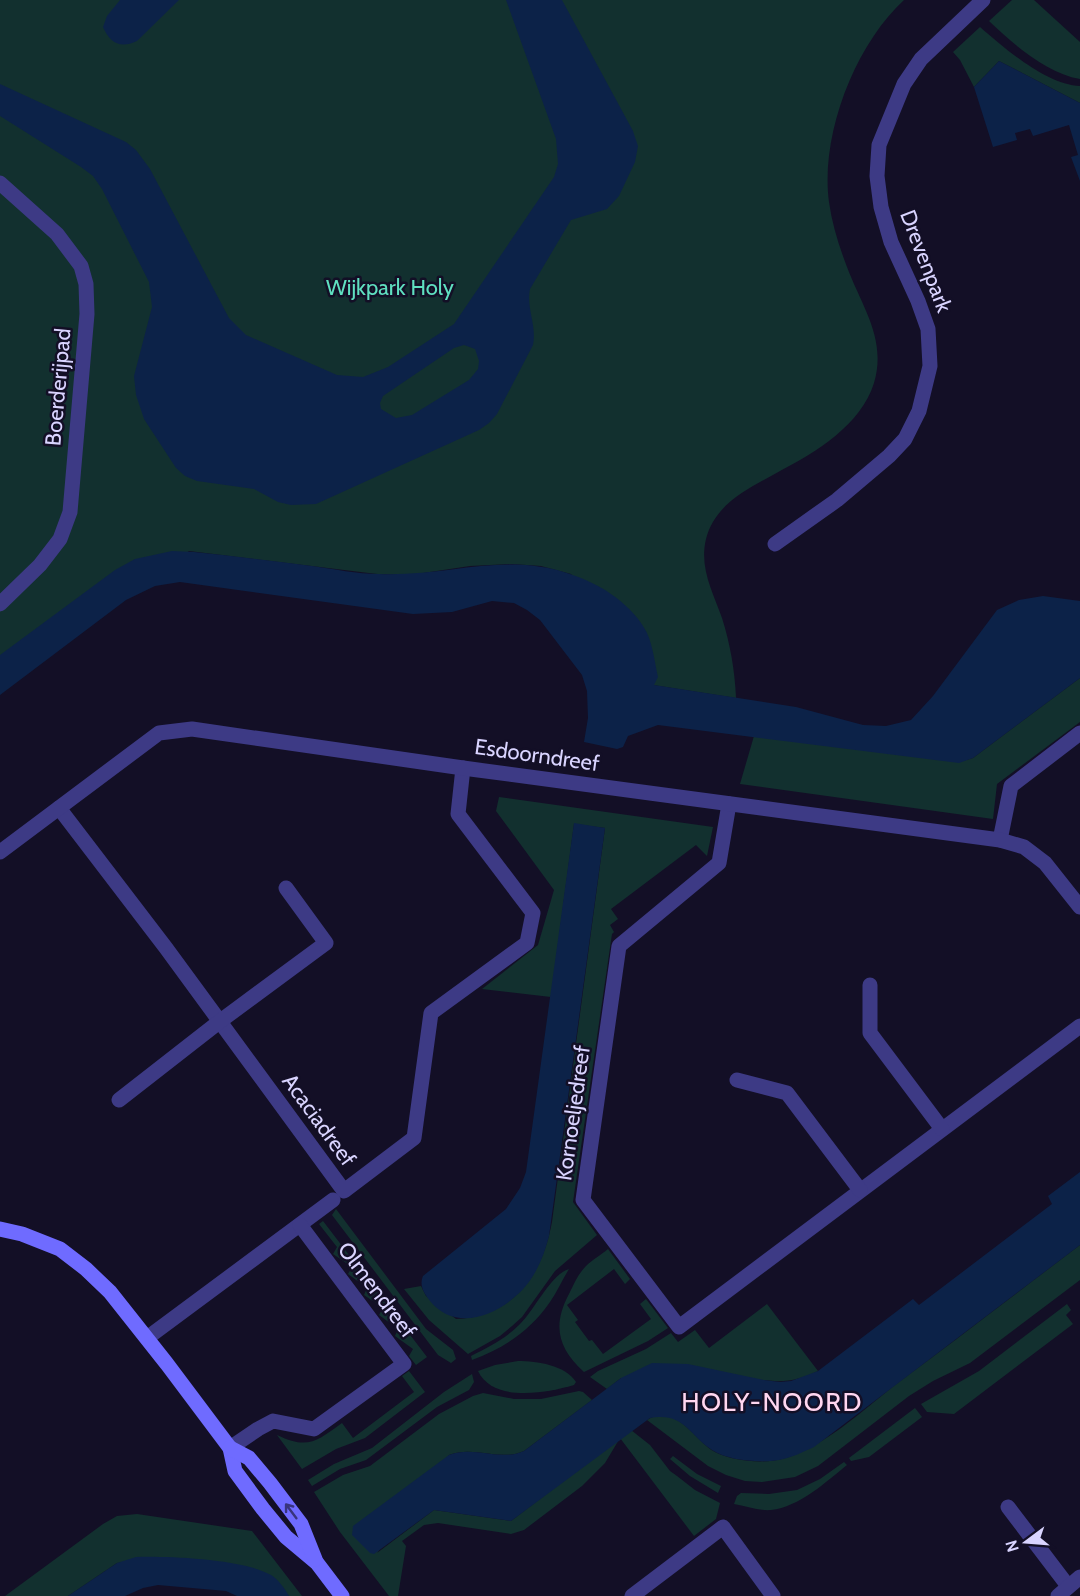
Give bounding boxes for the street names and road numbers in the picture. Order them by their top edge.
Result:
street label: Drevenpark [894,206,958,316]
street label: Boerderijpad [39,327,77,447]
street label: Esdoorndreef [473,733,601,777]
street label: Kornoeljedreef [550,1044,596,1182]
street label: Acaciadreef [276,1068,362,1172]
street label: Olmendreef [332,1237,422,1343]

